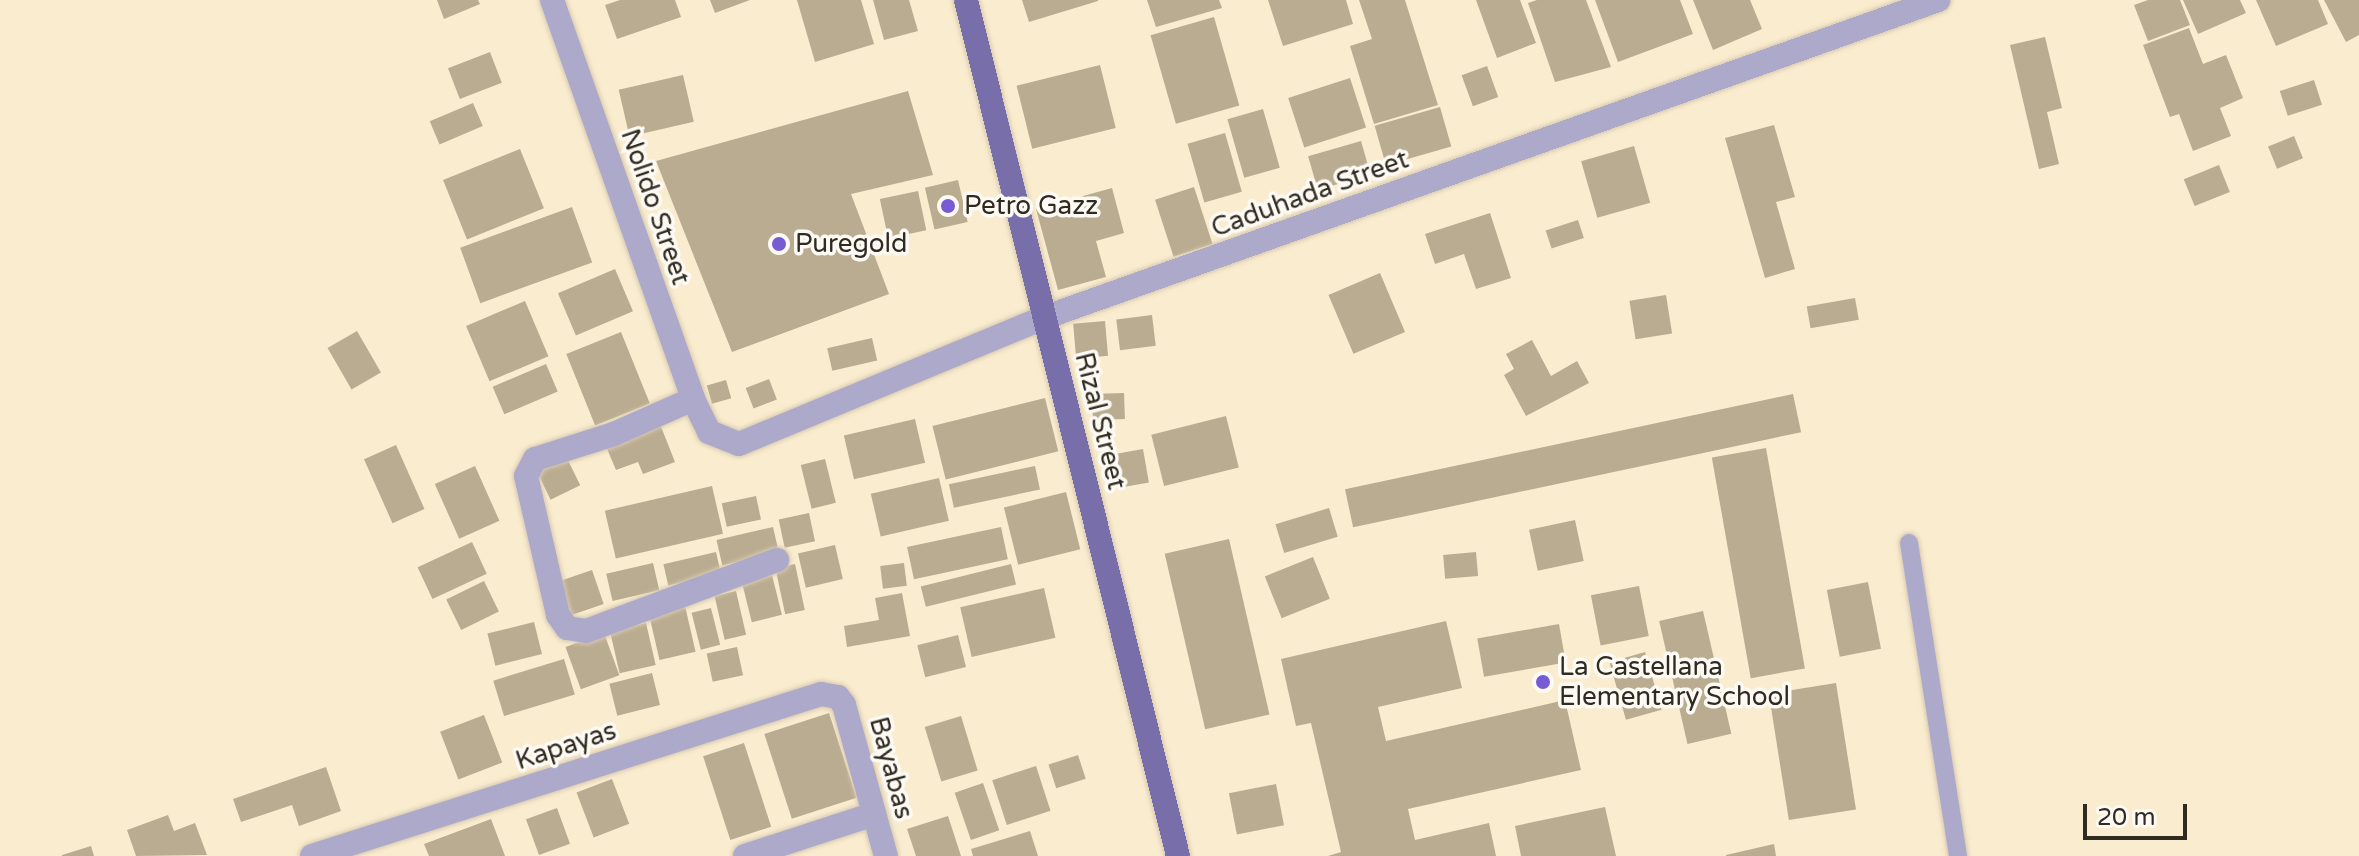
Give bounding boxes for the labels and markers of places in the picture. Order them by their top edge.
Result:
place label: Petro Gazz [964,190,1098,222]
marker: Petro Gazz [939,197,957,215]
place label: Puregold [795,228,908,260]
marker: Puregold [770,235,788,253]
place label: La Castellana Elementary School [1559,651,1790,712]
marker: La Castellana Elementary School [1534,673,1552,691]

